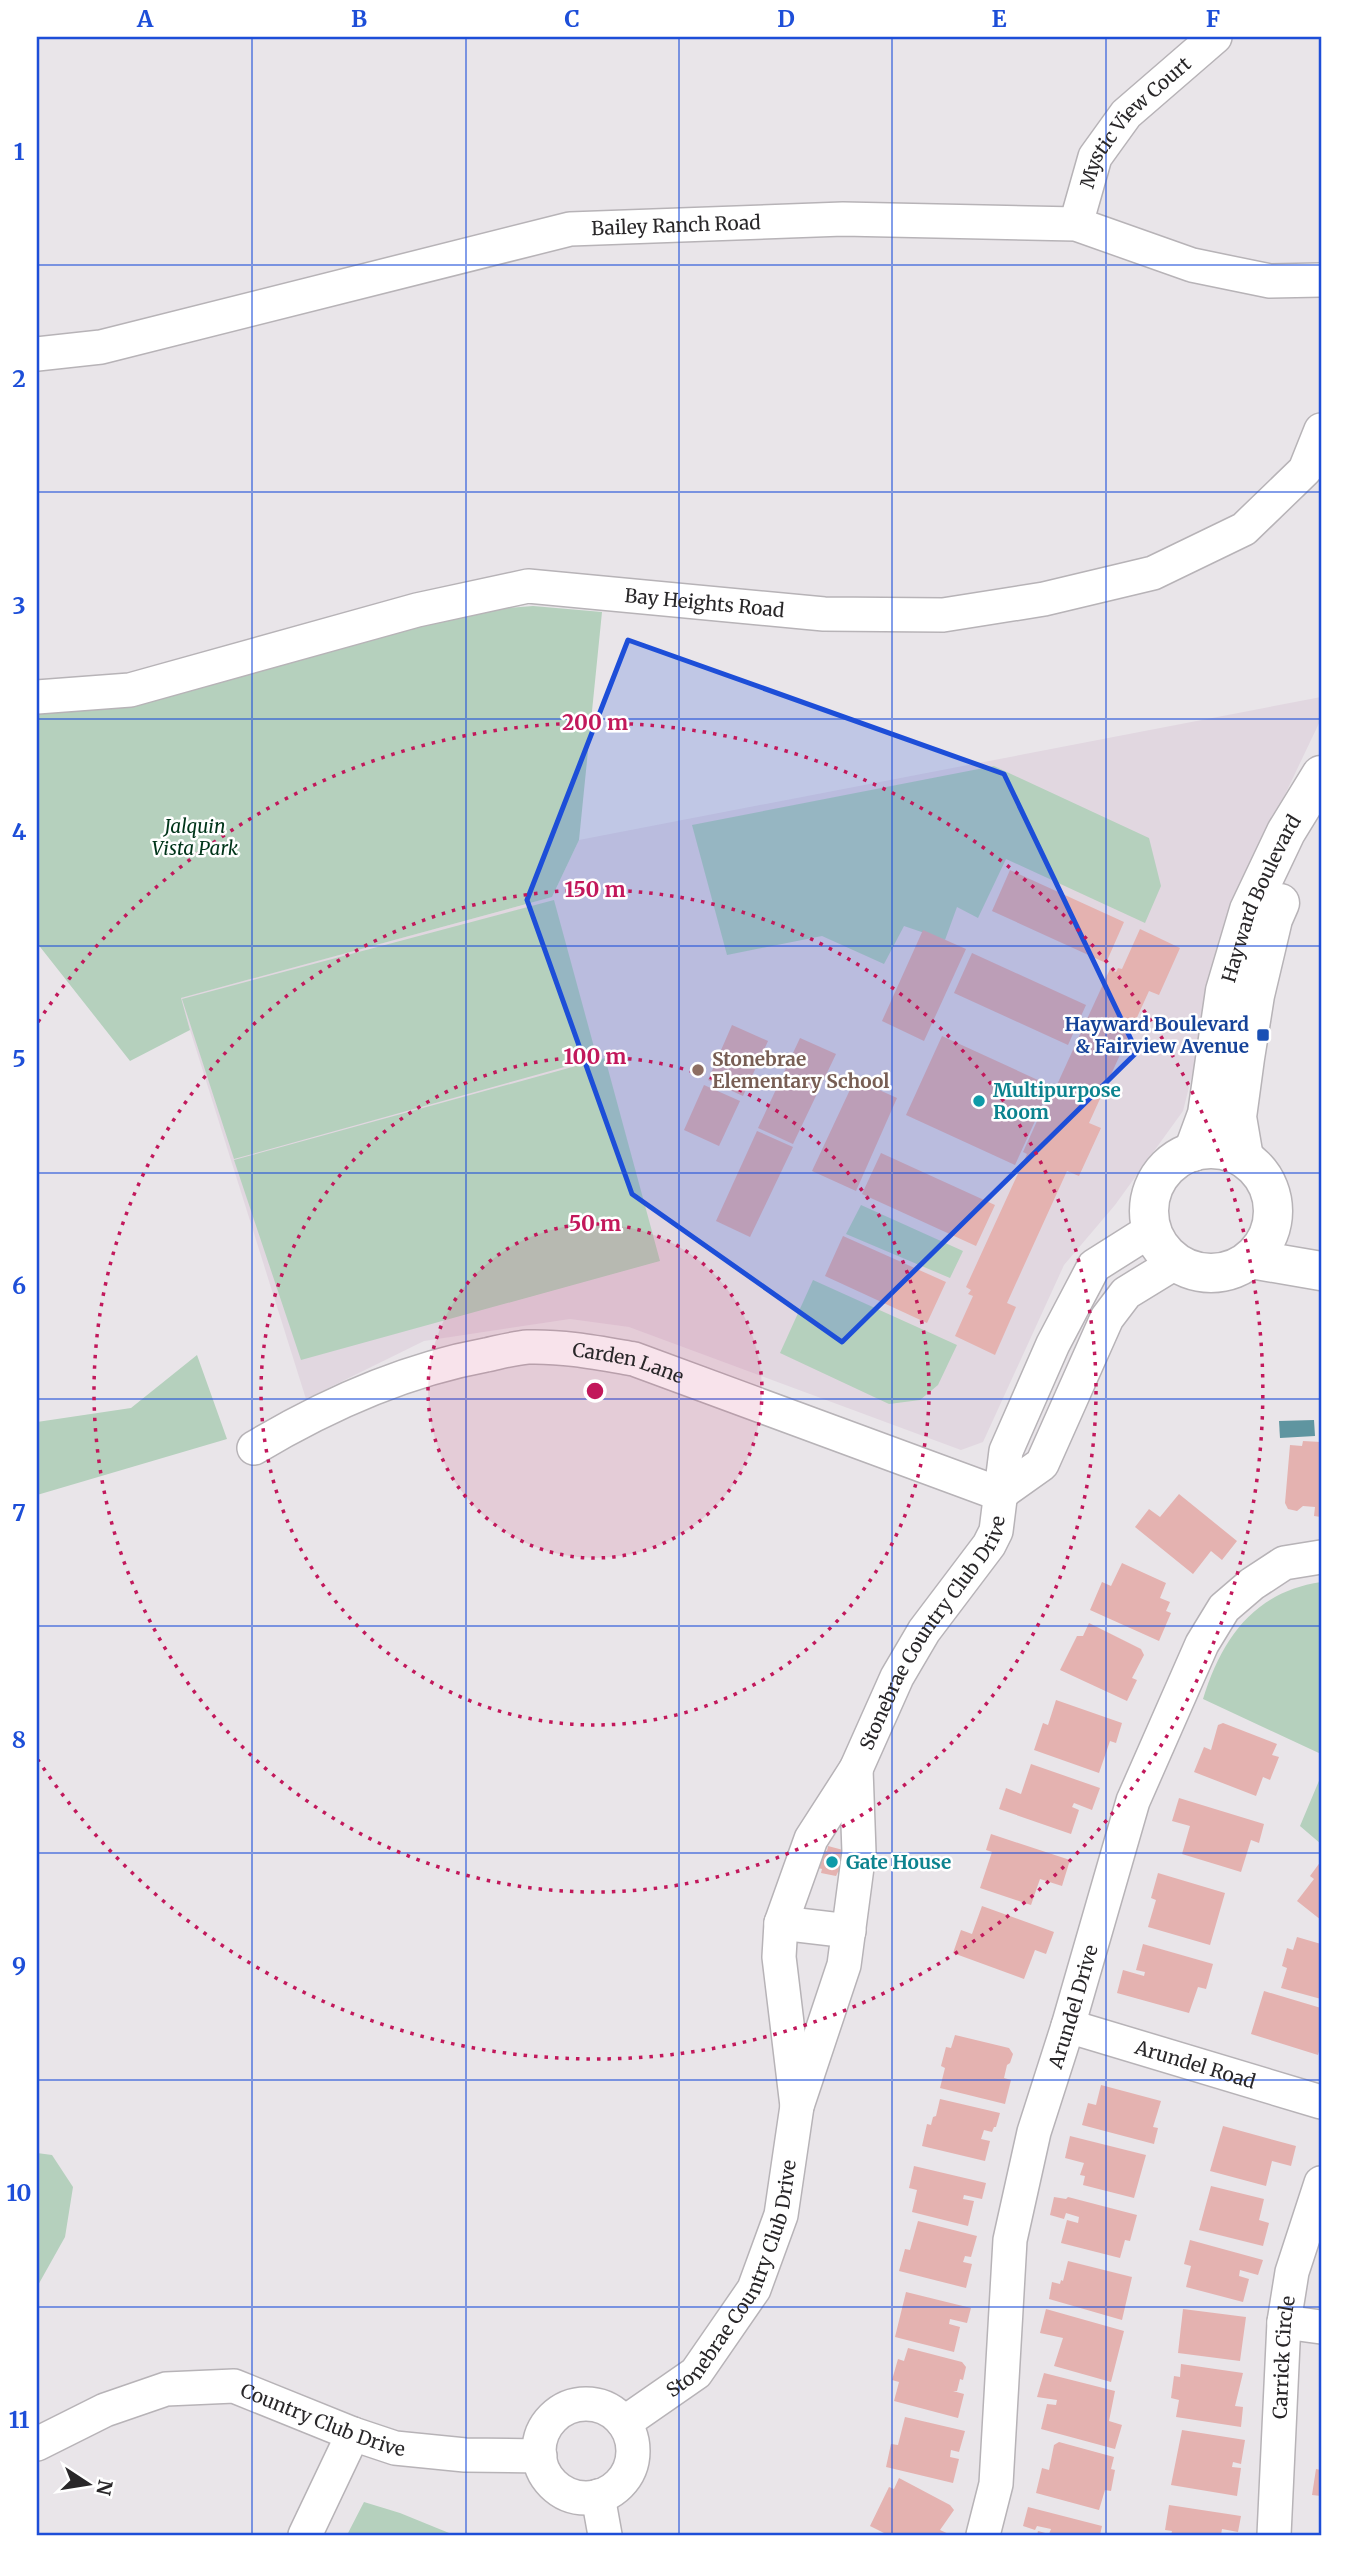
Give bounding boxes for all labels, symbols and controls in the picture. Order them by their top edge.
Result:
text: A [136,4,154,33]
text: B [351,4,367,33]
text: C [564,4,580,33]
text: D [777,4,795,33]
text: E [991,4,1007,33]
text: F [1206,4,1220,33]
street label: Mystic View Court [1075,51,1196,191]
text: 1 [14,137,25,166]
street label: Bailey Ranch Road [591,210,761,240]
text: 2 [12,364,26,393]
street label: Bay Heights Road [623,583,785,622]
text: 3 [12,591,26,620]
text: 200 m [562,709,628,736]
street label: Hayward Boulevard [1216,810,1306,985]
park label: Jalquin Vista Park [152,814,239,860]
text: 4 [12,817,27,846]
text: 150 m [564,876,626,903]
place label: Hayward Boulevard & Fairview Avenue [1064,1012,1249,1058]
marker: Hayward Boulevard & Fairview Avenue [1255,1027,1271,1043]
text: 100 m [564,1043,626,1070]
text: 5 [12,1044,26,1073]
place label: Stonebrae Elementary School [712,1047,889,1093]
marker: Stonebrae Elementary School [690,1062,706,1078]
place label: Multipurpose Room [993,1078,1121,1124]
marker: Multipurpose Room [971,1093,987,1109]
text: 50 m [569,1210,621,1237]
text: 6 [12,1271,26,1300]
street label: Carden Lane [571,1337,687,1388]
centre of rings [583,1379,607,1403]
text: 7 [12,1498,26,1527]
street label: Stonebrae Country Club Drive [854,1514,1010,1754]
text: 8 [12,1725,26,1754]
place label: Gate House [846,1850,951,1874]
marker: Gate House [824,1854,840,1870]
street label: Arundel Drive [1043,1942,1103,2072]
text: 9 [12,1951,26,1980]
street label: Arundel Road [1131,2035,1258,2094]
street label: Stonebrae Country Club Drive [661,2158,801,2402]
text: 10 [7,2178,31,2207]
street label: Carrick Circle [1267,2294,1300,2420]
street label: Country Club Drive [237,2378,406,2461]
text: 11 [9,2405,30,2434]
north arrow [52,2450,122,2520]
text: N [91,2478,118,2497]

